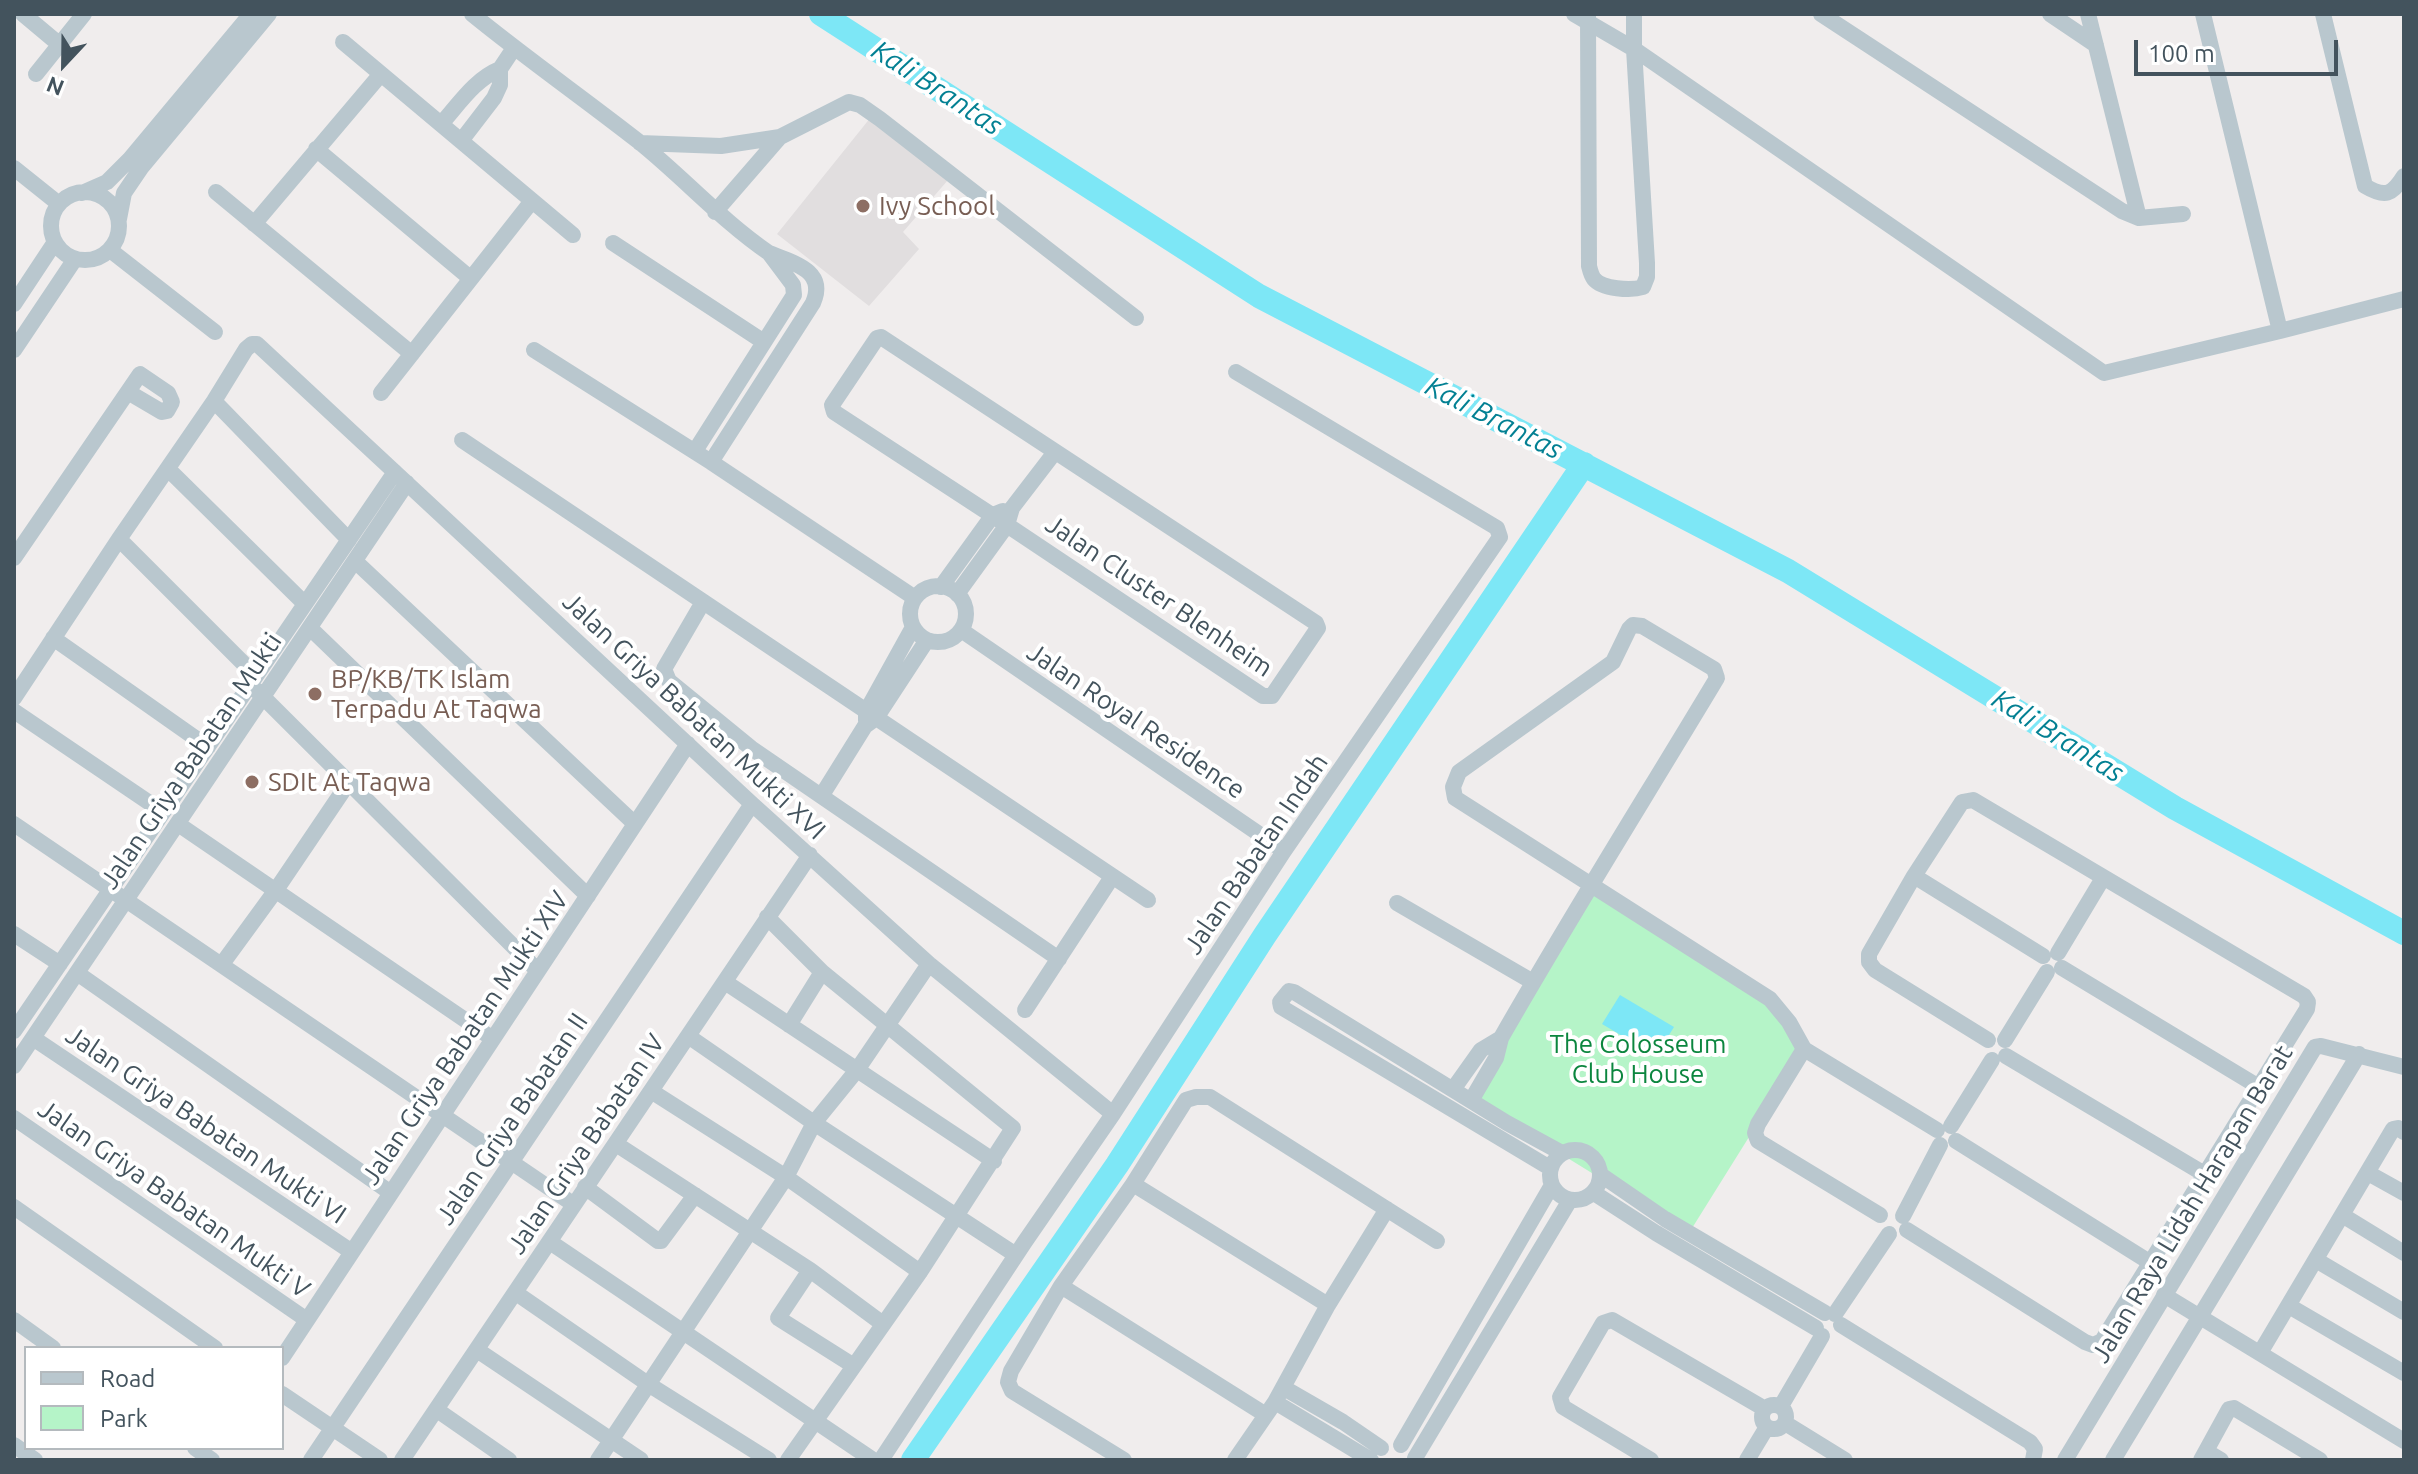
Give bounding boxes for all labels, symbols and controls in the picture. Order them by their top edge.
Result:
north arrow [24,24,104,104]
scale bar [2138,24,2342,74]
water label: Kali Brantas [865,33,1009,143]
text: 100 m [2148,40,2215,67]
text: N [43,72,67,101]
place label: Ivy School [879,190,995,222]
marker: Ivy School [854,197,872,215]
water label: Kali Brantas [1420,369,1568,467]
street label: Jalan Cluster Blenheim [1040,508,1278,684]
street label: Jalan Griya Babatan Mukti XVI [556,586,832,846]
street label: Jalan Griya Babatan Mukti [94,627,288,895]
street label: Jalan Royal Residence [1021,636,1251,806]
place label: BP/KB/TK Islam Terpadu At Taqwa [331,663,542,724]
water label: Kali Brantas [1986,682,2130,790]
marker: BP/KB/TK Islam Terpadu At Taqwa [306,685,324,703]
street label: Jalan Babatan Indah [1177,748,1335,960]
place label: SDIt At Taqwa [268,766,431,798]
marker: SDIt At Taqwa [243,773,261,791]
street label: Jalan Griya Babatan Mukti XIV [355,885,575,1191]
street label: Jalan Griya Babatan II [430,1007,594,1231]
street label: Jalan Griya Babatan Mukti VI [60,1019,352,1231]
street label: Jalan Griya Babatan IV [501,1028,671,1260]
park label: The Colosseum Club House [1550,1028,1726,1090]
street label: Jalan Raya Lidah Harapan Barat [2085,1040,2299,1368]
street label: Jalan Griya Babatan Mukti V [32,1093,316,1305]
legend [24,1346,284,1450]
text: Road [100,1365,155,1392]
text: Park [100,1405,148,1432]

